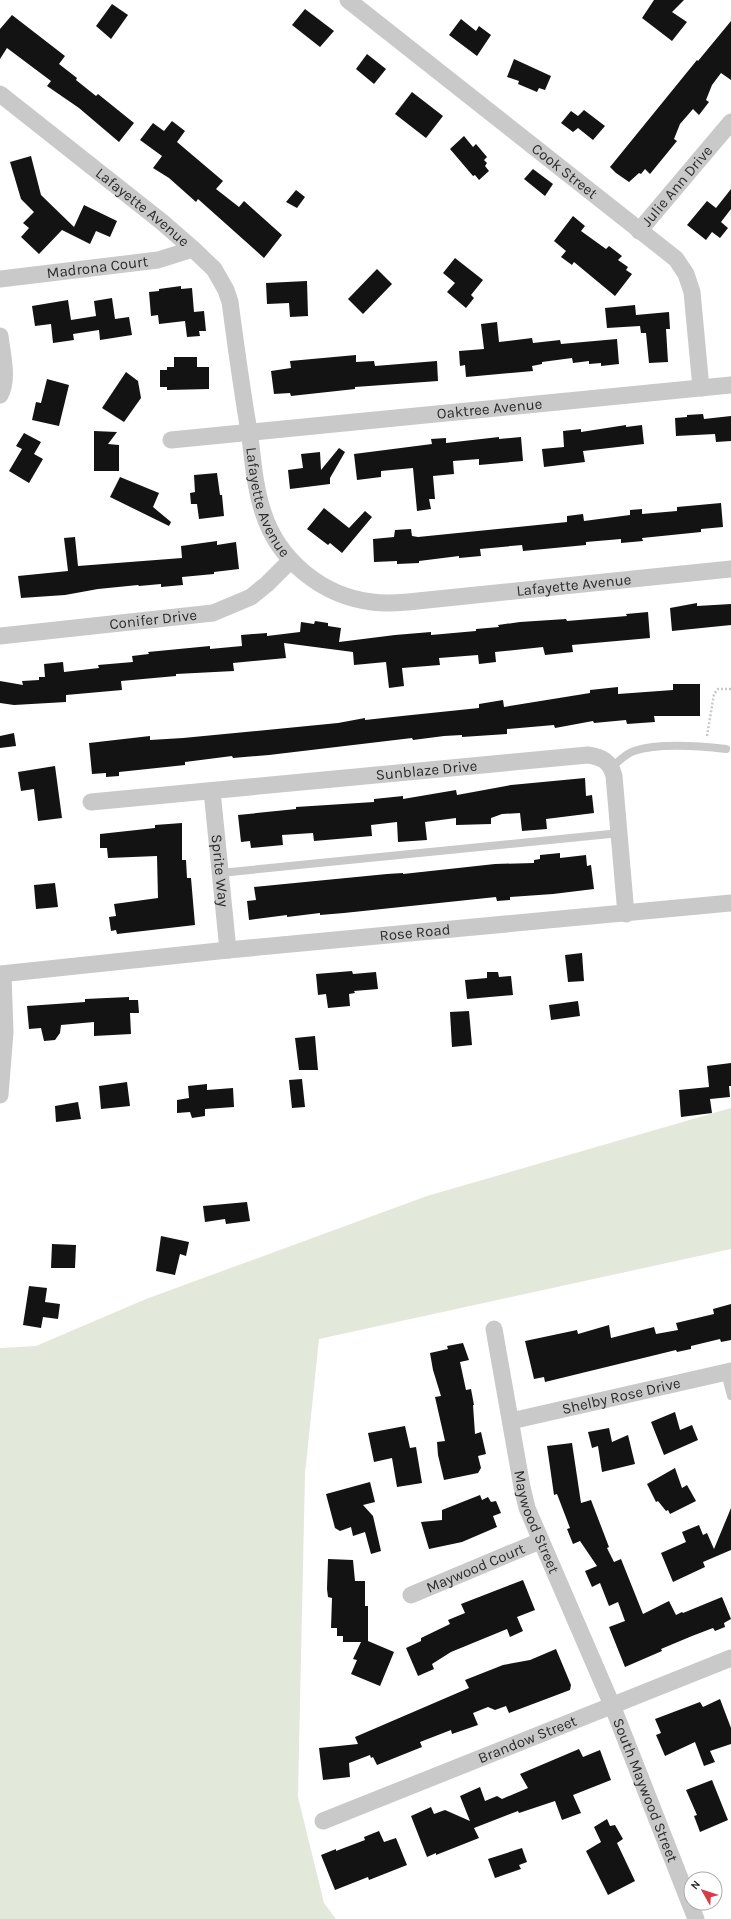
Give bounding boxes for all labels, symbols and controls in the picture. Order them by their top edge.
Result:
street label: Cook Street [528,140,601,203]
street label: Julie Ann Drive [638,142,716,230]
street label: Lafayette Avenue [92,164,193,251]
street label: Madrona Court [46,252,149,282]
street label: Oaktree Avenue [436,395,543,423]
street label: Lafayette Avenue [242,446,294,561]
street label: Lafayette Avenue [516,570,632,600]
street label: Conifer Drive [108,606,198,633]
street label: Sunblaze Drive [375,757,478,784]
street label: Sprite Way [207,833,233,908]
street label: Rose Road [379,920,451,945]
street label: Shelby Rose Drive [560,1374,682,1418]
street label: Maywood Street [510,1469,563,1577]
street label: Maywood Court [424,1539,528,1597]
street label: Brandow Street [475,1711,580,1767]
street label: South Maywood Street [609,1715,682,1865]
north arrow [683,1871,723,1911]
text: N [688,1878,703,1892]

